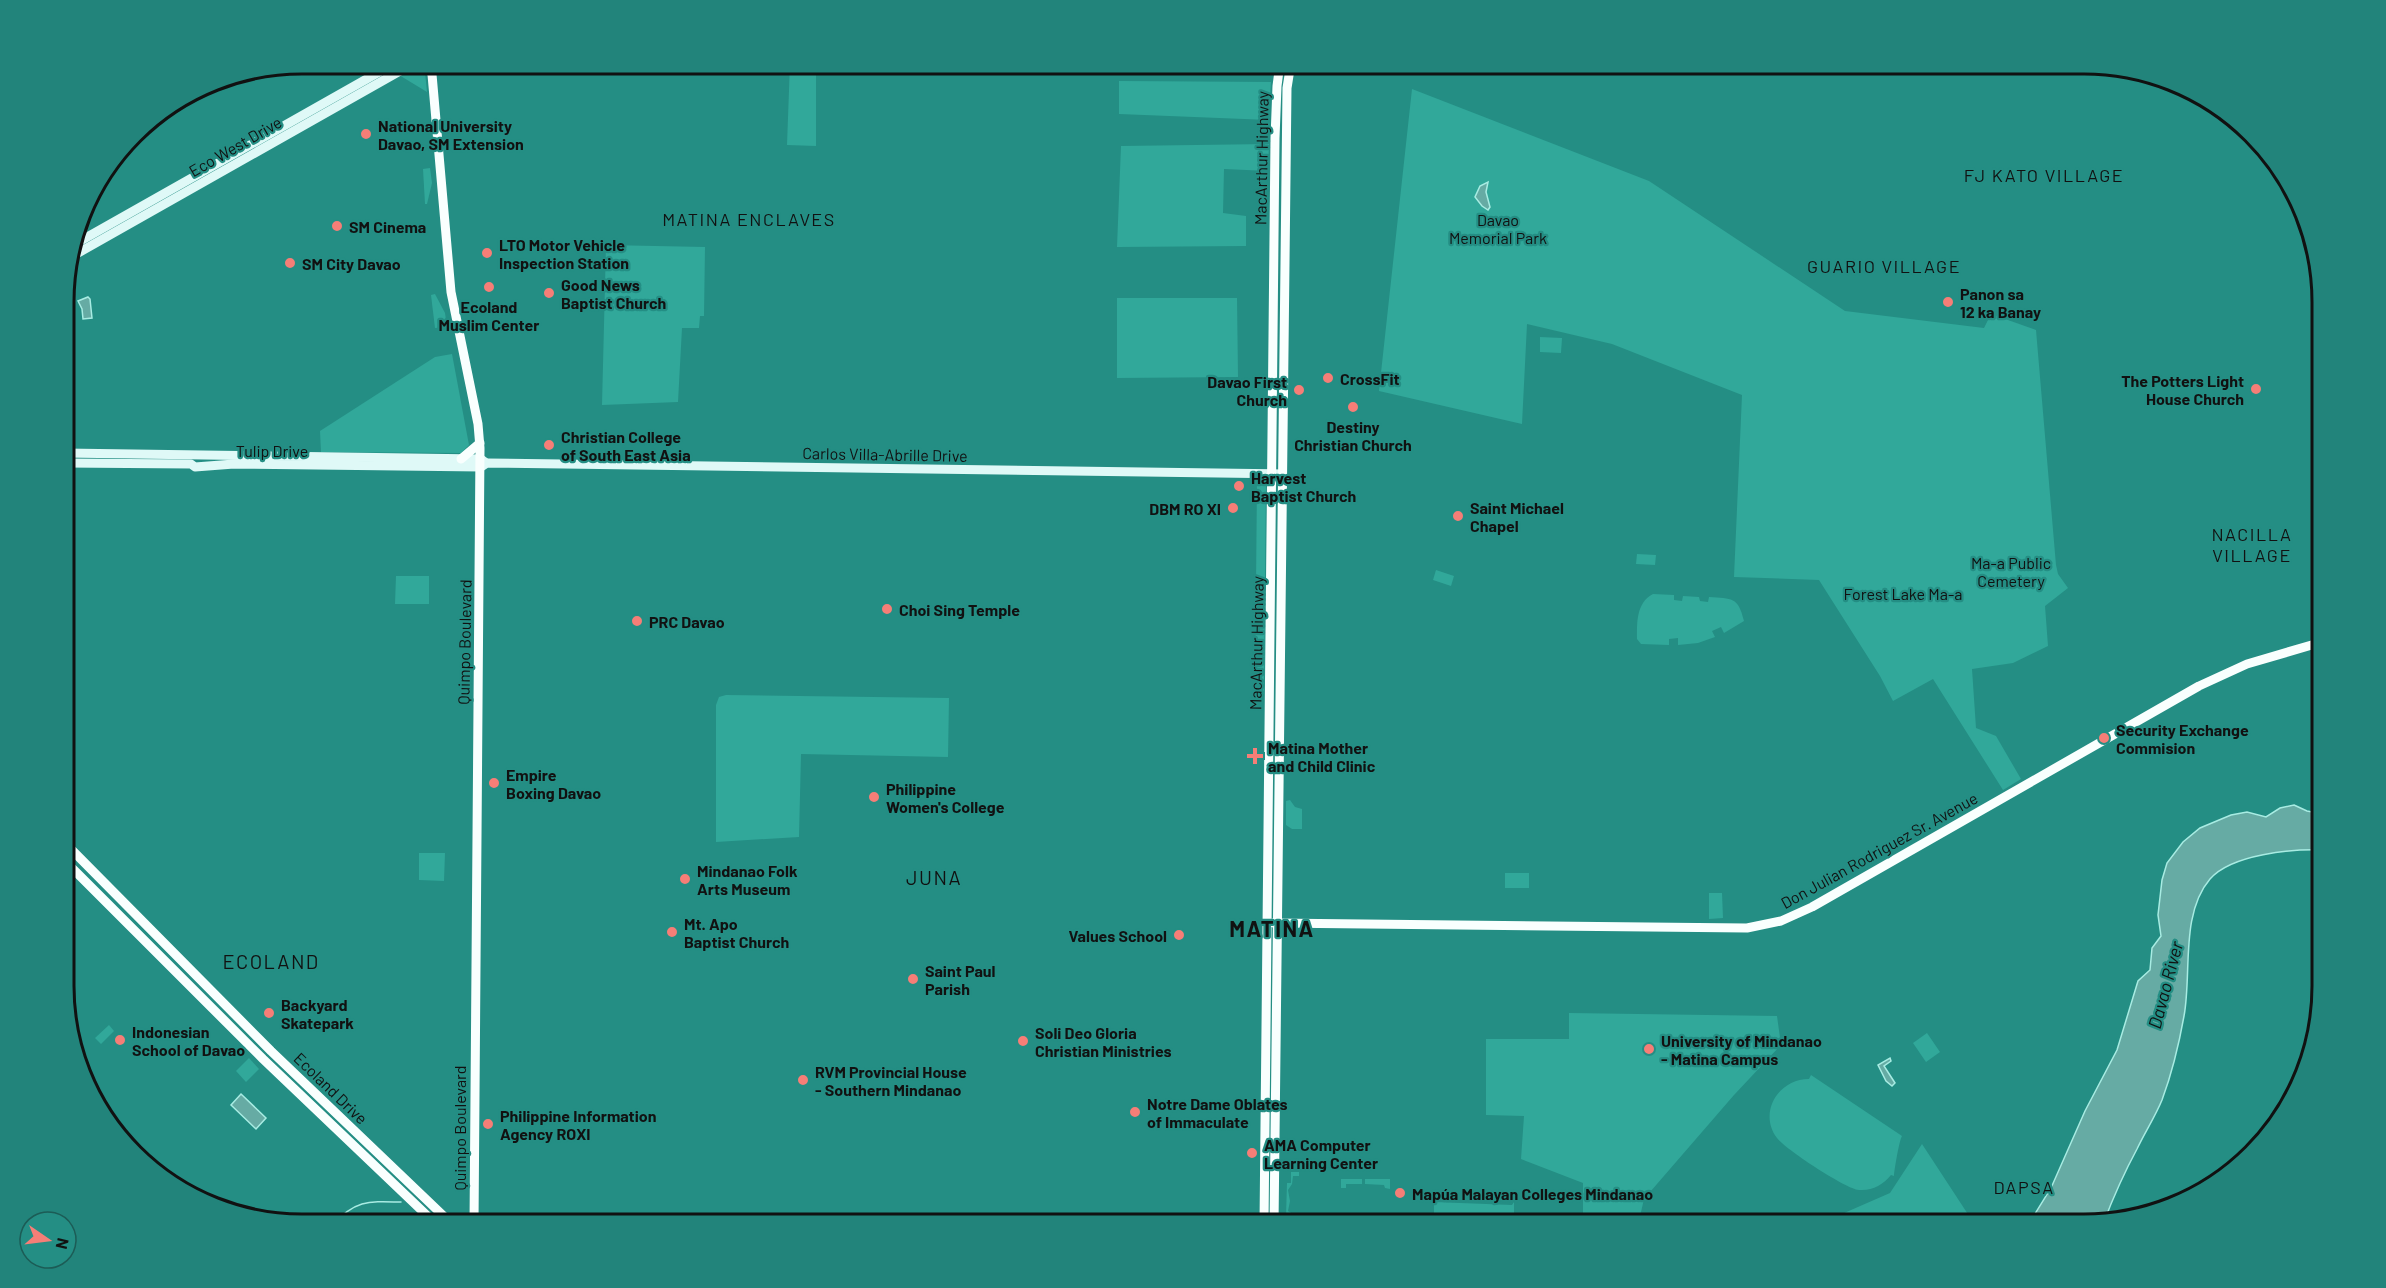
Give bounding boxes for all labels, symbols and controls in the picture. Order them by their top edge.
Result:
street label: MacArthur Highway [1250,90,1272,225]
street label: Eco West Drive [185,112,285,180]
place label: National University Davao, SM Extension [378,116,524,153]
marker: National University Davao, SM Extension [359,127,373,141]
district label: FJ KATO VILLAGE [1964,164,2124,186]
district label: MATINA ENCLAVES [662,208,836,230]
park label: Davao Memorial Park [1449,210,1547,247]
place label: SM Cinema [349,217,426,236]
marker: SM Cinema [330,219,344,233]
place label: LTO Motor Vehicle Inspection Station [499,235,629,272]
marker: LTO Motor Vehicle Inspection Station [480,246,494,260]
place label: SM City Davao [302,254,401,273]
district label: GUARIO VILLAGE [1807,255,1961,277]
marker: SM City Davao [283,256,297,270]
place label: Good News Baptist Church [561,275,666,312]
marker: Ecoland Muslim Center [482,280,496,294]
place label: Panon sa 12 ka Banay [1960,284,2041,321]
marker: Good News Baptist Church [542,286,556,300]
marker: Panon sa 12 ka Banay [1941,295,1955,309]
place label: Ecoland Muslim Center [439,297,539,334]
place label: CrossFit [1340,369,1400,388]
marker: CrossFit [1321,371,1335,385]
place label: The Potters Light House Church [2121,371,2244,408]
place label: Davao First Church [1207,372,1287,409]
marker: The Potters Light House Church [2249,382,2263,396]
marker: Davao First Church [1292,383,1306,397]
marker: Destiny Christian Church [1346,400,1360,414]
place label: Destiny Christian Church [1294,417,1412,454]
place label: Christian College of South East Asia [561,427,691,464]
marker: Christian College of South East Asia [542,438,556,452]
street label: Tulip Drive [236,441,308,460]
street label: Carlos Villa-Abrille Drive [802,443,968,465]
place label: Harvest Baptist Church [1251,468,1356,505]
marker: Harvest Baptist Church [1232,479,1246,493]
place label: Saint Michael Chapel [1470,498,1564,535]
place label: DBM RO XI [1149,499,1221,518]
marker: DBM RO XI [1226,501,1240,515]
marker: Saint Michael Chapel [1451,509,1465,523]
district label: NACILLA VILLAGE [2211,523,2293,566]
park label: Ma-a Public Cemetery [1971,553,2051,590]
street label: MacArthur Highway [1245,575,1267,710]
street label: Quimpo Boulevard [453,579,475,705]
park label: Forest Lake Ma-a [1844,584,1962,603]
place label: Choi Sing Temple [899,600,1020,619]
marker: Choi Sing Temple [880,602,894,616]
place label: PRC Davao [649,612,725,631]
marker: PRC Davao [630,614,644,628]
place label: Security Exchange Commision [2116,720,2249,757]
marker: Security Exchange Commision [2097,731,2111,745]
place label: Matina Mother and Child Clinic [1268,738,1376,775]
marker: Matina Mother and Child Clinic [1246,747,1264,765]
place label: Empire Boxing Davao [506,765,601,802]
marker: Empire Boxing Davao [487,776,501,790]
place label: Philippine Women's College [886,779,1005,816]
street label: Don Julian Rodriguez Sr. Avenue [1777,788,1981,912]
marker: Philippine Women's College [867,790,881,804]
place label: Mindanao Folk Arts Museum [697,861,798,898]
district label: JUNA [906,865,962,889]
marker: Mindanao Folk Arts Museum [678,872,692,886]
place label: Mt. Apo Baptist Church [684,914,789,951]
district label: MATINA [1229,915,1315,941]
marker: Mt. Apo Baptist Church [665,925,679,939]
place label: Values School [1069,926,1167,945]
marker: Values School [1172,928,1186,942]
water label: Davao River [2143,938,2187,1031]
district label: ECOLAND [222,949,320,973]
place label: Saint Paul Parish [925,961,996,998]
marker: Saint Paul Parish [906,972,920,986]
place label: Backyard Skatepark [281,995,354,1032]
marker: Backyard Skatepark [262,1006,276,1020]
place label: Indonesian School of Davao [132,1022,245,1059]
place label: Soli Deo Gloria Christian Ministries [1035,1023,1172,1060]
place label: University of Mindanao - Matina Campus [1661,1031,1822,1068]
marker: Indonesian School of Davao [113,1033,127,1047]
marker: Soli Deo Gloria Christian Ministries [1016,1034,1030,1048]
marker: University of Mindanao - Matina Campus [1642,1042,1656,1056]
street label: Ecoland Drive [290,1048,372,1128]
place label: RVM Provincial House - Southern Mindanao [815,1062,967,1099]
street label: Quimpo Boulevard [450,1065,469,1191]
marker: RVM Provincial House - Southern Mindanao [796,1073,810,1087]
place label: Notre Dame Oblates of Immaculate [1147,1094,1288,1131]
marker: Notre Dame Oblates of Immaculate [1128,1105,1142,1119]
place label: Philippine Information Agency ROXI [500,1106,656,1143]
marker: Philippine Information Agency ROXI [481,1117,495,1131]
place label: AMA Computer Learning Center [1264,1135,1378,1172]
marker: AMA Computer Learning Center [1245,1146,1259,1160]
district label: DAPSA [1993,1176,2055,1198]
place label: Mapúa Malayan Colleges Mindanao [1412,1184,1653,1203]
marker: Mapúa Malayan Colleges Mindanao [1393,1186,1407,1200]
north arrow [18,1210,78,1270]
text: N [53,1236,74,1251]

